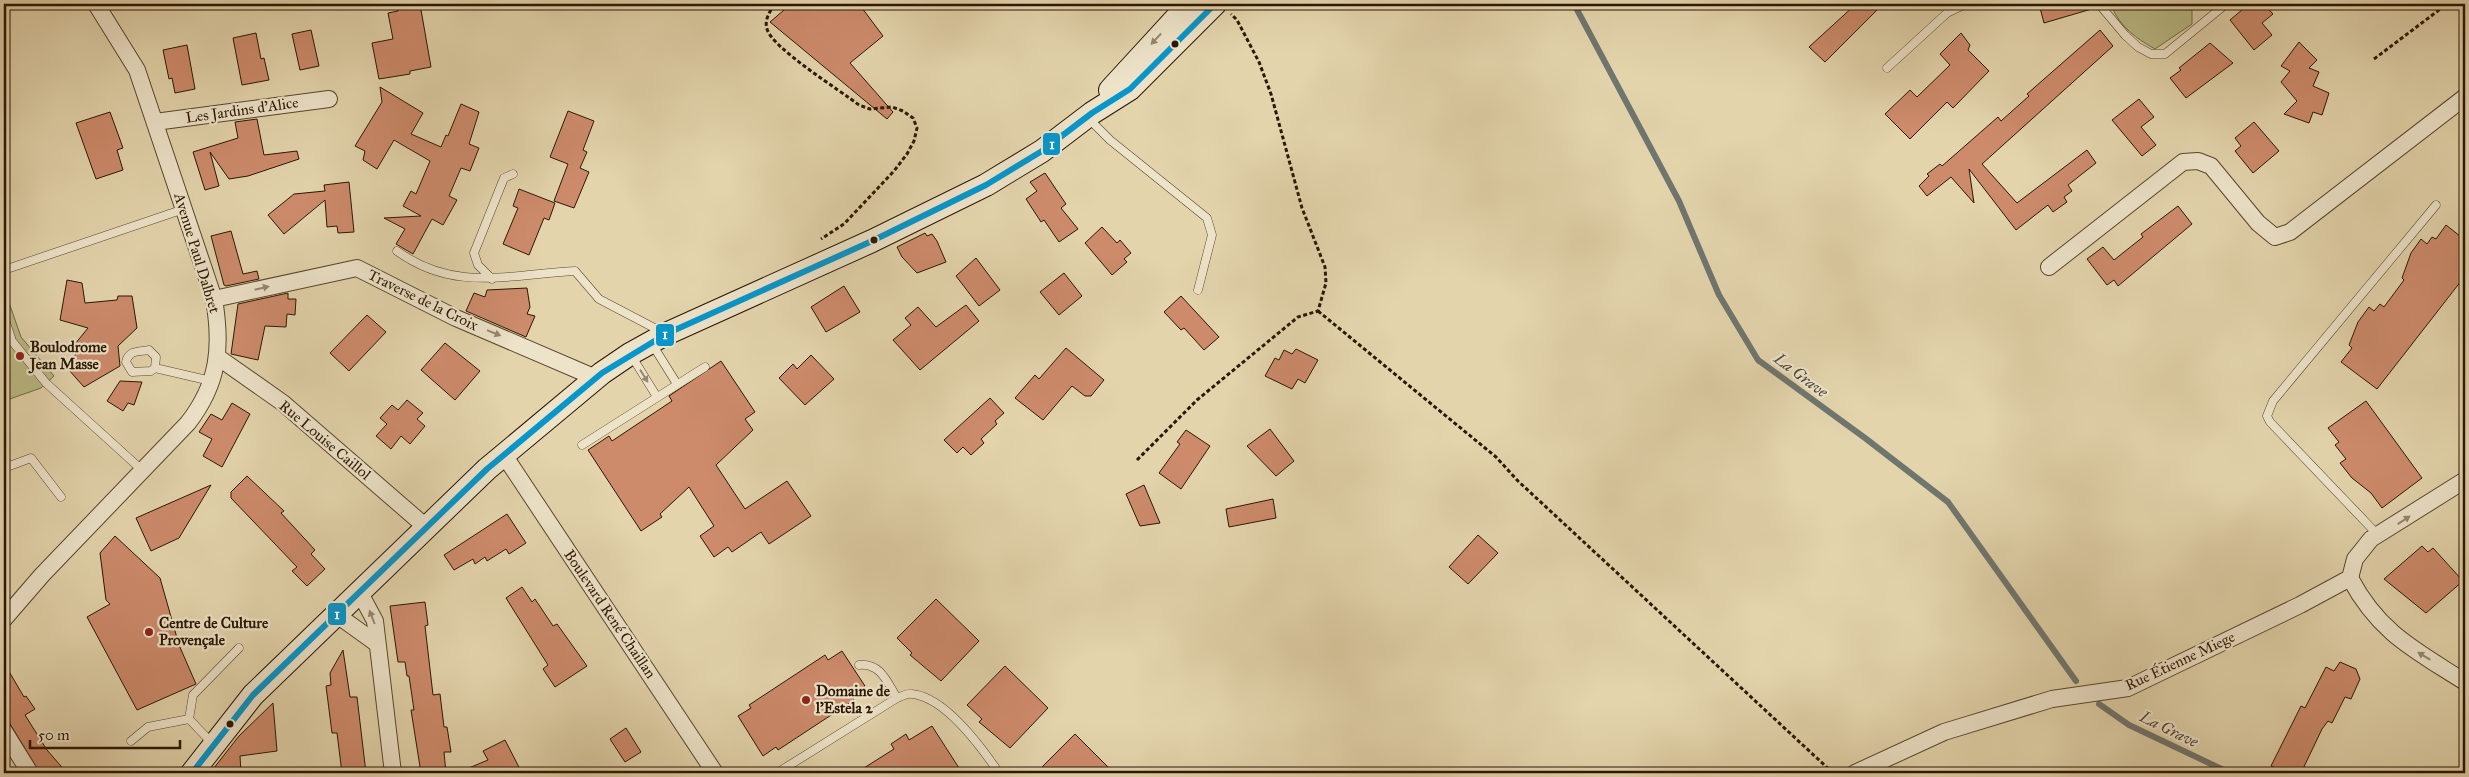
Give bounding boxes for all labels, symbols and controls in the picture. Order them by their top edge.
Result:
one-way arrow [1150,33,1162,45]
unlabelled marker [1170,39,1180,49]
street label: Les Jardins d'Alice [185,93,300,128]
line badge: 1 [1042,132,1061,156]
text: 1 [1049,136,1055,153]
street label: Avenue Paul Dalbret [170,190,224,316]
unlabelled marker [869,235,879,245]
street label: Traverse de la Croix [365,266,481,335]
one-way arrow [254,284,269,292]
line badge: 1 [655,323,675,347]
text: 1 [662,326,668,343]
one-way arrow [487,330,502,338]
place label: Boulodrome Jean Masse [28,338,108,374]
water label: La Grave [1770,348,1832,402]
marker: Boulodrome Jean Masse [14,350,26,362]
one-way arrow [639,369,648,382]
street label: Rue Louise Caillol [276,396,375,484]
one-way arrow [2398,515,2411,524]
street label: Boulevard René Chaillan [560,546,660,682]
line badge: 1 [327,602,347,626]
text: 1 [334,606,340,623]
one-way arrow [368,609,375,624]
place label: Centre de Culture Provençale [159,614,269,650]
marker: Centre de Culture Provençale [143,626,155,638]
street label: Rue Étienne Miege [2122,627,2238,694]
one-way arrow [2417,651,2430,661]
place label: Domaine de l'Estela 2 [815,682,891,717]
marker: Domaine de l'Estela 2 [800,694,812,706]
water label: La Grave [2136,706,2202,752]
scale bar [30,717,180,749]
unlabelled marker [225,719,235,729]
text: 50 m [38,726,70,744]

